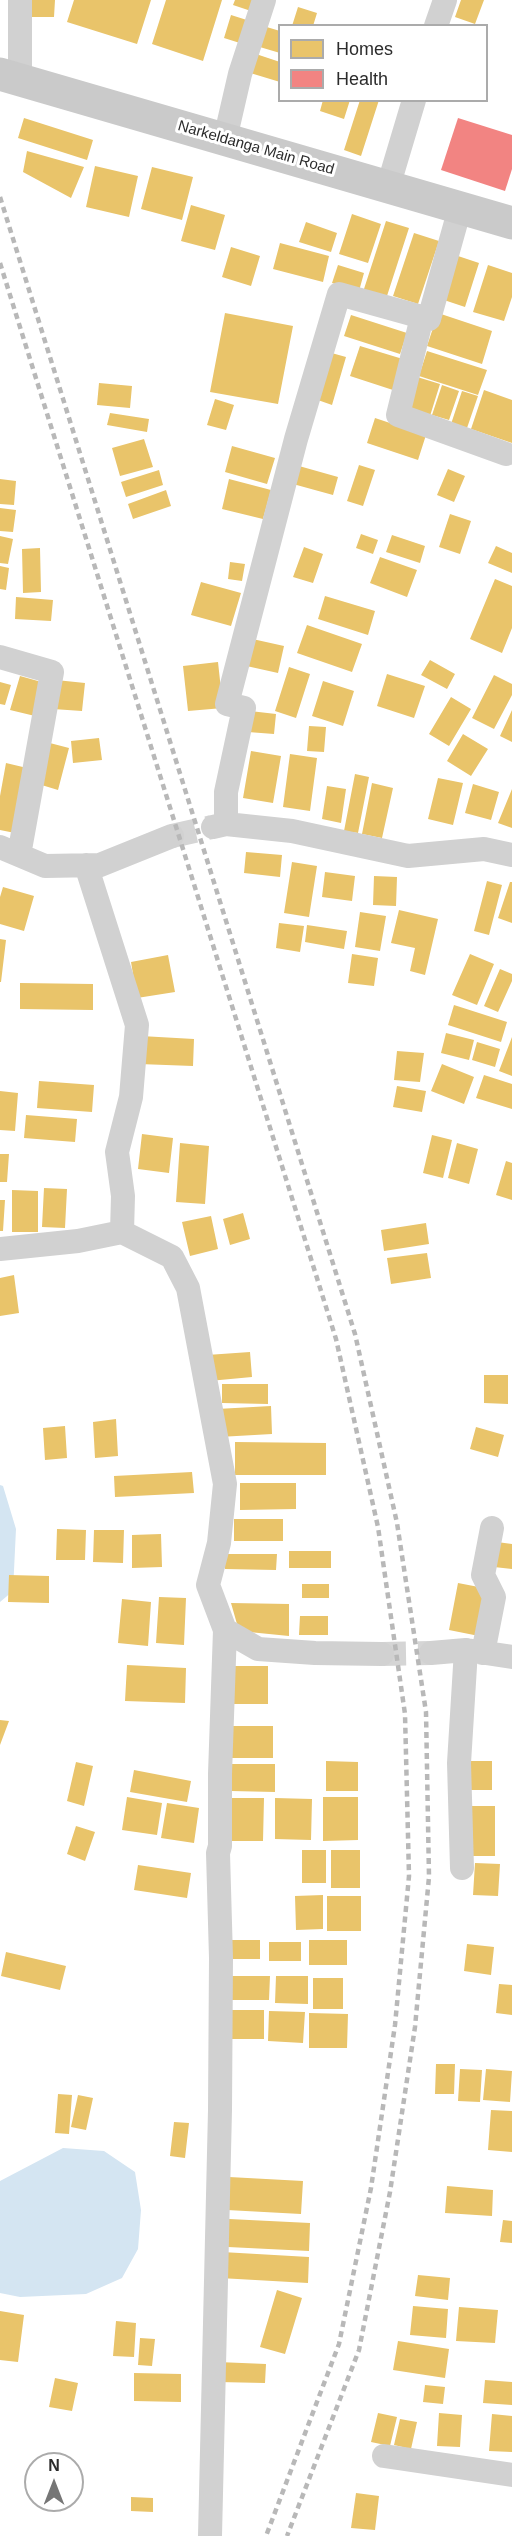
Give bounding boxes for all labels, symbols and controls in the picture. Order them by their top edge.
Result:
legend [278,24,488,102]
text: Homes [336,39,393,59]
text: Health [336,69,388,89]
street label: Narkeldanga Main Road [176,117,336,179]
north arrow [24,2452,84,2512]
text: N [48,2457,60,2474]

